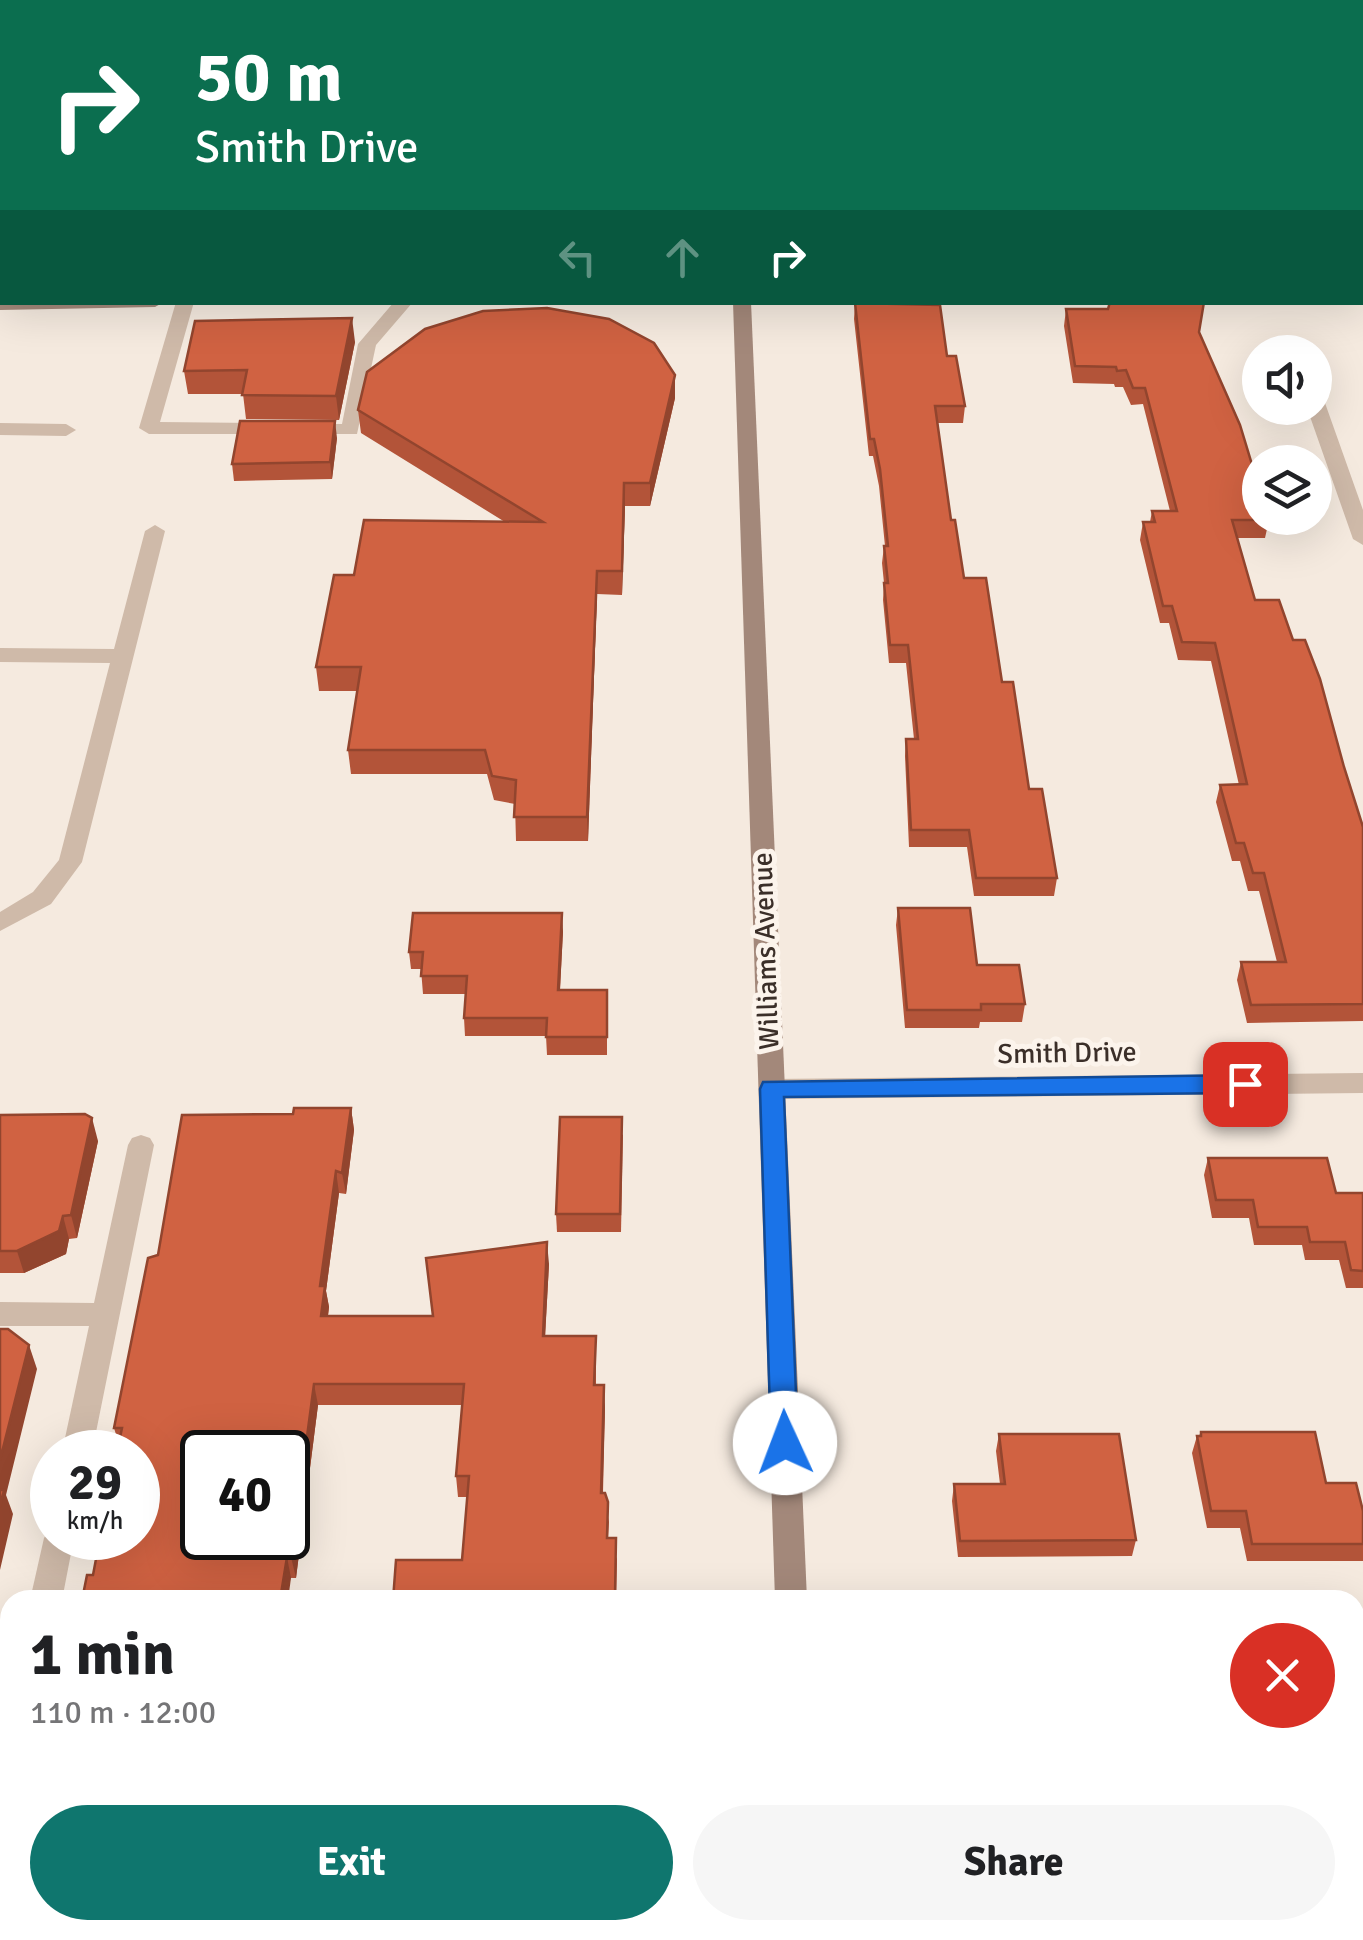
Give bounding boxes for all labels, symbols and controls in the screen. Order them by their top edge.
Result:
text: 50 m [195,34,343,120]
icon: right [30,40,160,170]
text: Smith Drive [195,120,419,175]
icon: left [550,230,605,285]
icon: ahead [655,230,710,285]
icon: right [760,230,815,285]
map controls [1242,335,1332,535]
button: sound [1242,335,1332,425]
button: layers [1242,445,1332,535]
street label: Williams Avenue [746,852,786,1050]
street label: Smith Drive [997,1035,1137,1071]
pin [1203,1042,1288,1127]
icon: arrive [1218,1057,1273,1112]
position arrow [733,1391,837,1495]
speed limit sign: 40 [180,1430,310,1560]
text: 29 [68,1452,122,1514]
text: km/h [67,1505,123,1536]
text: 1 min [30,1618,175,1692]
button: close [1230,1623,1335,1728]
text: 110 m · 12:00 [30,1693,216,1732]
button: Exit [30,1805,673,1920]
button: Share [693,1805,1335,1920]

